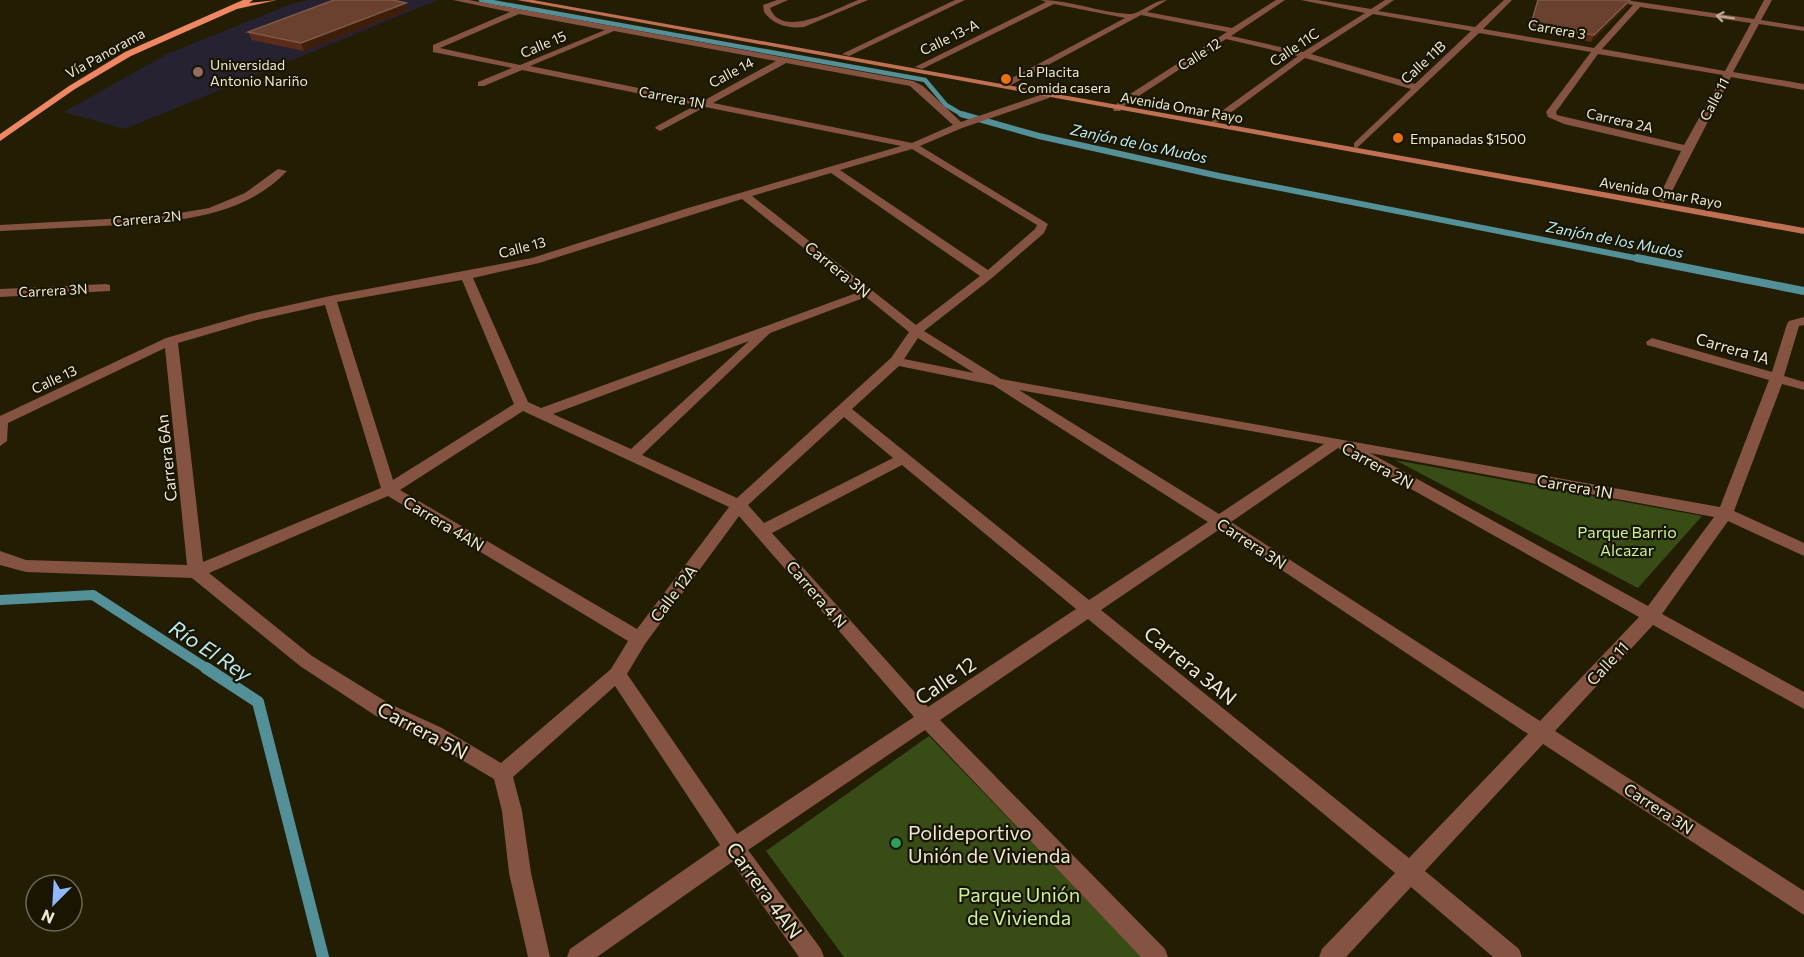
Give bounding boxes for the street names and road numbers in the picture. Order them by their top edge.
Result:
street label: Calle 13-A [917,15,982,59]
street label: Carrera 3 [1527,16,1587,42]
street label: Vía Panorama [62,24,148,82]
street label: Calle 11C [1266,24,1322,70]
street label: Calle 15 [518,27,568,61]
street label: Calle 12 [1174,34,1224,74]
street label: Calle 11B [1397,37,1449,87]
street label: Calle 14 [706,53,757,91]
street label: Calle 11 [1696,75,1732,123]
street label: Carrera 1N [637,82,707,112]
street label: Avenida Omar Rayo [1119,88,1245,126]
street label: Carrera 2A [1585,104,1655,136]
street label: Avenida Omar Rayo [1598,173,1724,211]
street label: Carrera 2N [112,207,182,229]
street label: Calle 13 [497,233,547,261]
street label: Carrera 3N [801,237,875,301]
street label: Carrera 3N [18,280,88,300]
street label: Carrera 1A [1694,328,1772,368]
street label: Calle 13 [29,361,79,397]
street label: Carrera 6An [152,413,180,503]
street label: Carrera 2N [1339,438,1417,492]
street label: Carrera 1N [1536,470,1614,502]
street label: Carrera 4AN [400,492,488,554]
street label: Carrera 3N [1214,513,1290,573]
street label: Carrera 4 N [783,557,851,631]
street label: Calle 12A [646,561,700,625]
street label: Carrera 3AN [1140,620,1242,710]
street label: Calle 11 [1582,637,1632,689]
street label: Calle 12 [910,651,980,709]
street label: Carrera 5N [374,696,472,764]
street label: Carrera 3N [1621,778,1697,838]
street label: Carrera 4AN [722,837,808,943]

